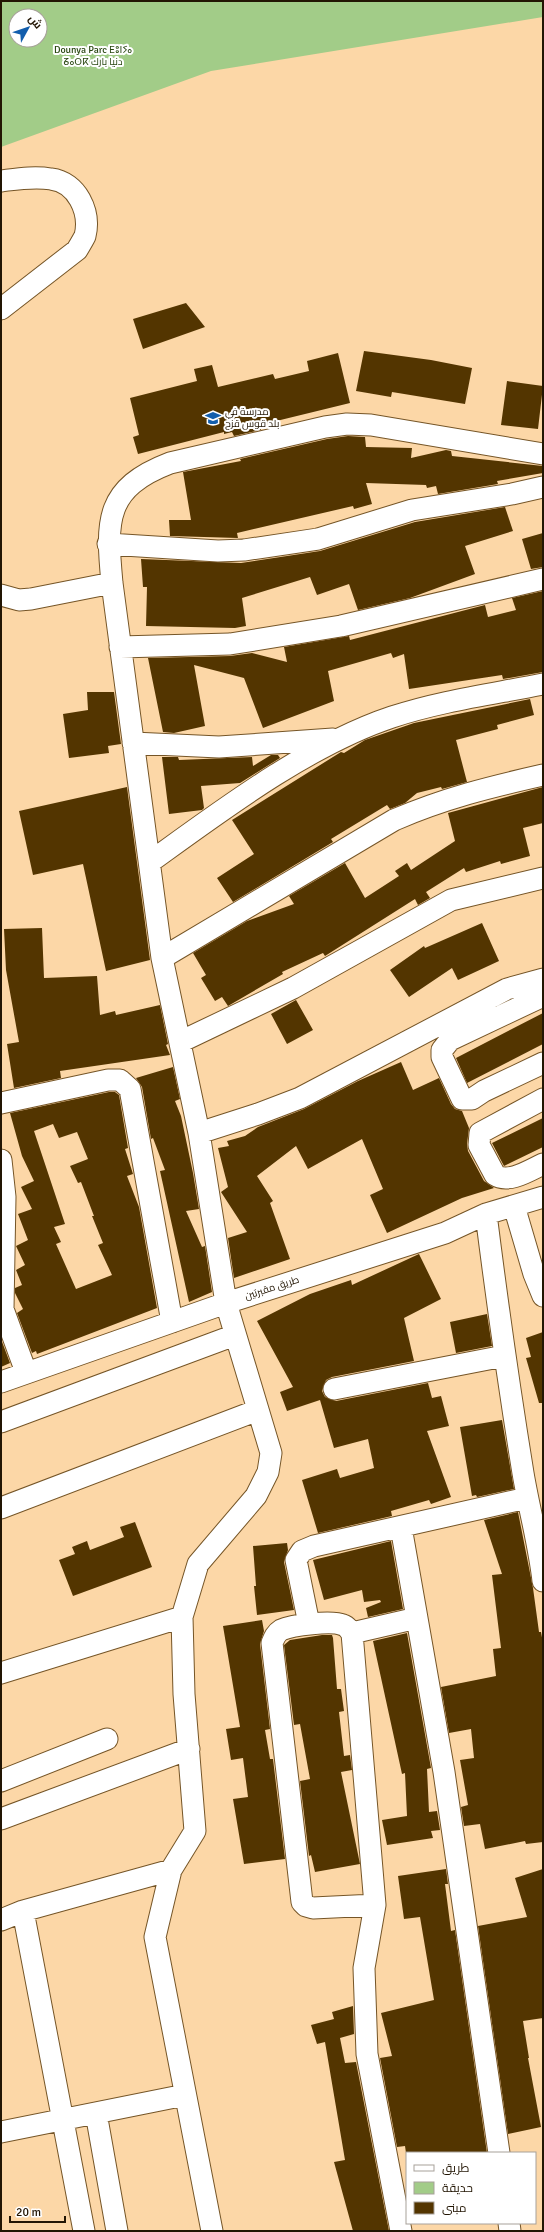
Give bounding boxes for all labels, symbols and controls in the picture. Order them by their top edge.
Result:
north arrow [8,8,48,48]
text: ش [26,12,45,31]
park label: Dounya Parc ⴹⵓⵏⵢⴰ ⵒⴰⵔⴽ دنيا بارك [54,44,132,68]
place label: مدرسة في بلد قوس قزح [225,406,279,430]
school or university icon: مدرسة في بلد قوس قزح [204,409,222,427]
street label: طريق مقبرتين [243,1274,301,1302]
legend [406,2152,536,2224]
text: طريق [442,2161,470,2176]
text: حديقة [442,2181,473,2196]
scale bar [10,2198,65,2224]
text: مبنى [442,2201,467,2216]
text: 20 m [16,2205,41,2220]

